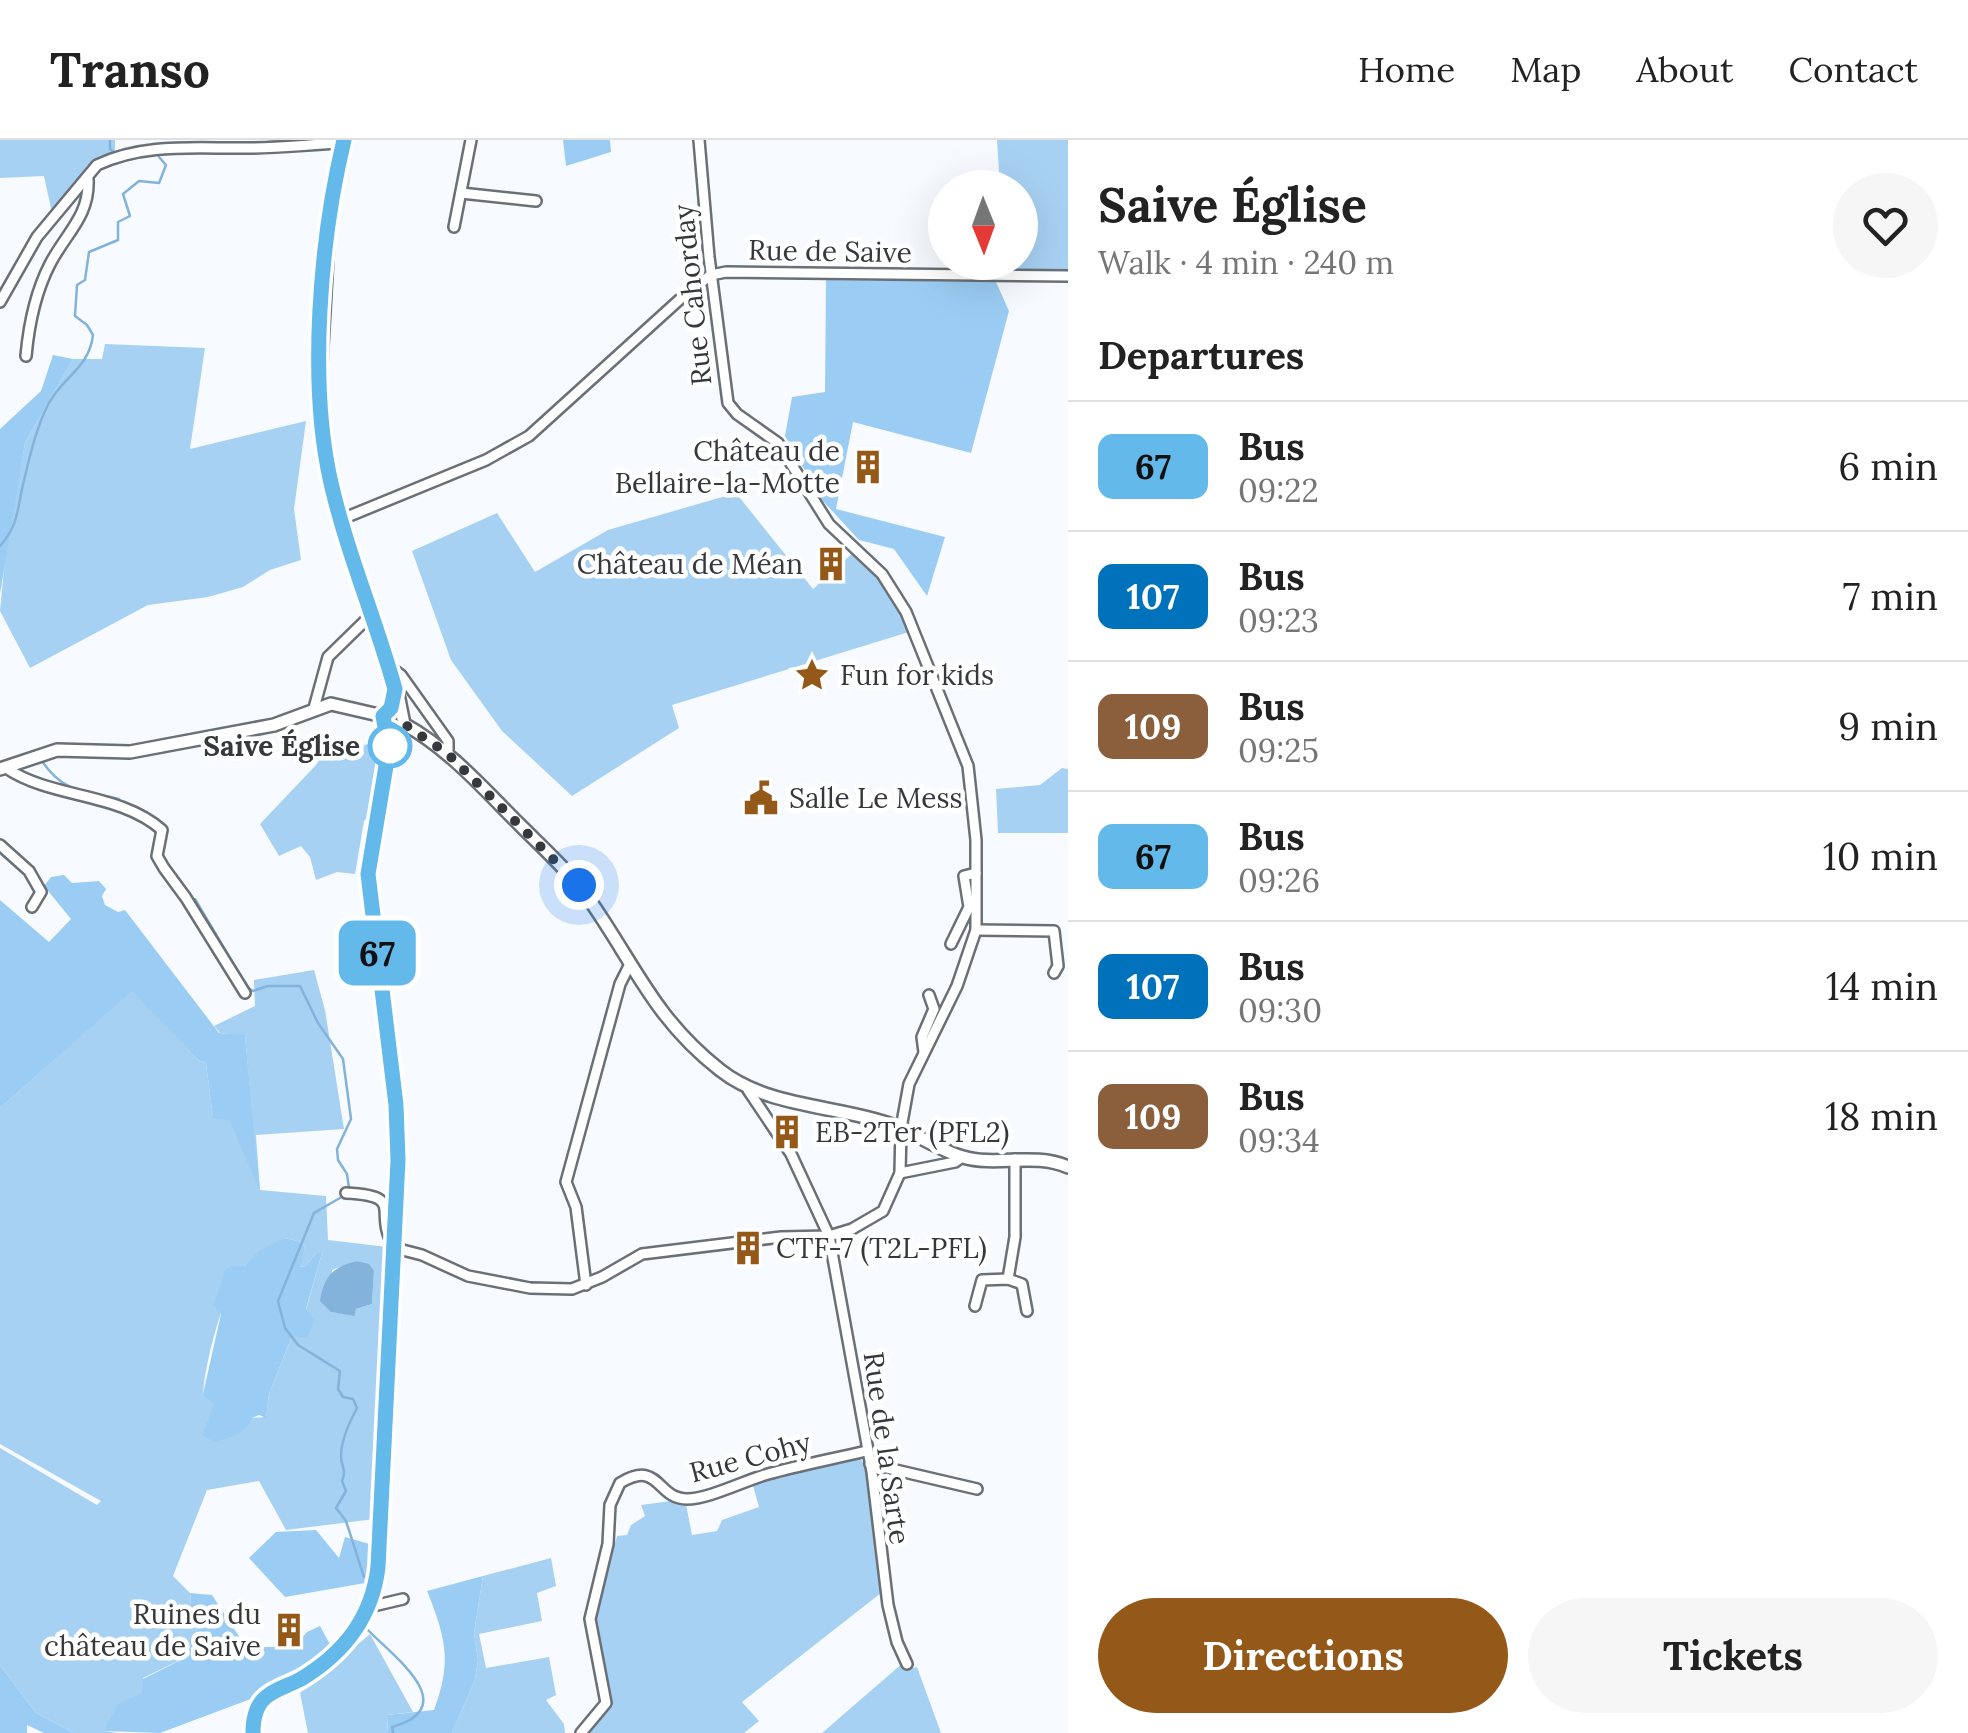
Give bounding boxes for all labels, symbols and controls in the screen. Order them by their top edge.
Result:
text: Transo [50,39,210,100]
text: Home [1358,47,1455,92]
text: Map [1510,47,1581,92]
text: About [1636,47,1734,92]
text: Contact [1789,47,1918,92]
north arrow [928,170,1038,280]
map controls [928,170,1038,280]
button: heart [1833,173,1938,278]
text: Saive Église [1098,174,1367,235]
street label: Rue Cahorday [665,203,719,387]
street label: Rue de Saive [748,232,912,270]
text: Walk · 4 min · 240 m [1098,242,1394,283]
text: Departures [1098,331,1304,379]
text: Bus [1238,422,1305,470]
place label: Château de Bellaire-la-Motte [615,433,840,501]
text: 6 min [1838,442,1938,490]
text: 67 [1135,444,1171,489]
building icon: Château de Bellaire-la-Motte [849,448,887,486]
text: 09:22 [1238,470,1319,511]
building icon: Château de Méan [812,545,850,583]
place label: Château de Méan [577,546,803,582]
text: Bus [1238,552,1305,600]
text: 7 min [1843,572,1938,620]
text: 107 [1127,574,1179,619]
text: 09:23 [1238,600,1319,641]
place icon: Fun for kids [793,656,831,694]
place label: Fun for kids [840,657,994,693]
text: Bus [1238,682,1305,730]
text: 9 min [1838,702,1938,750]
text: 109 [1125,704,1181,749]
marker: Saive Église [369,725,411,767]
place label: Saive Église [203,728,360,764]
text: 09:25 [1238,730,1319,771]
public building icon: Salle Le Mess [742,779,780,817]
place label: Salle Le Mess [789,780,962,816]
text: Bus [1238,812,1305,860]
text: 10 min [1823,832,1938,880]
text: 67 [1135,834,1171,879]
your location [554,860,604,910]
text: 09:26 [1238,860,1320,901]
line badge: 67 [332,920,422,986]
text: 67 [359,931,395,976]
text: Bus [1238,942,1305,990]
text: 14 min [1826,962,1938,1010]
text: 107 [1127,964,1179,1009]
text: 09:30 [1238,990,1322,1031]
text: Bus [1238,1072,1305,1120]
text: 18 min [1825,1092,1938,1140]
text: 109 [1125,1094,1181,1139]
building icon: EB-2Ter (PFL2) [768,1113,806,1151]
place label: EB-2Ter (PFL2) [815,1114,1009,1150]
text: 09:34 [1238,1120,1320,1161]
building icon: CTF-7 (T2L-PFL) [729,1229,767,1267]
place label: CTF-7 (T2L-PFL) [776,1230,987,1266]
street label: Rue de la Sarte [856,1349,918,1547]
street label: Rue Cohy [685,1423,815,1490]
place label: Ruines du château de Saive [44,1596,261,1664]
button: Directions [1098,1598,1508,1713]
button: Tickets [1528,1598,1938,1713]
building icon: Ruines du château de Saive [270,1611,308,1649]

